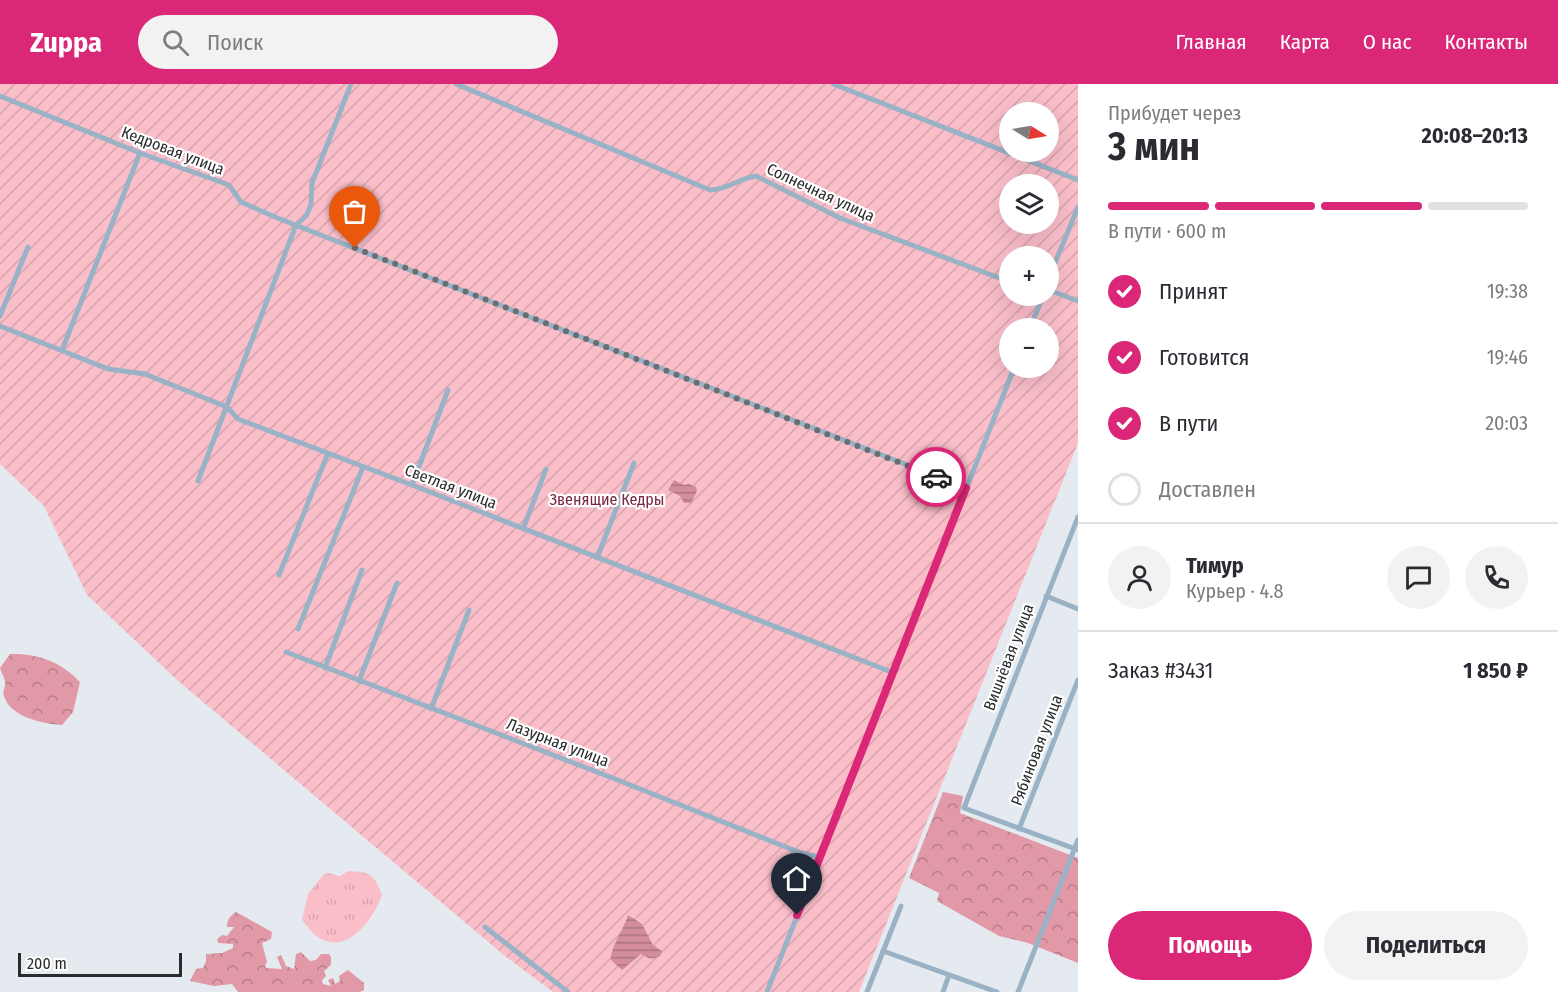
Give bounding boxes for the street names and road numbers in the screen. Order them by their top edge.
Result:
street label: Кедровая улица [119,122,227,179]
street label: Солнечная улица [764,159,878,226]
street label: Светлая улица [402,460,500,513]
street label: Вишнёвая улица [979,601,1038,713]
street label: Рябиновая улица [1007,692,1066,808]
street label: Лазурная улица [504,714,612,771]

